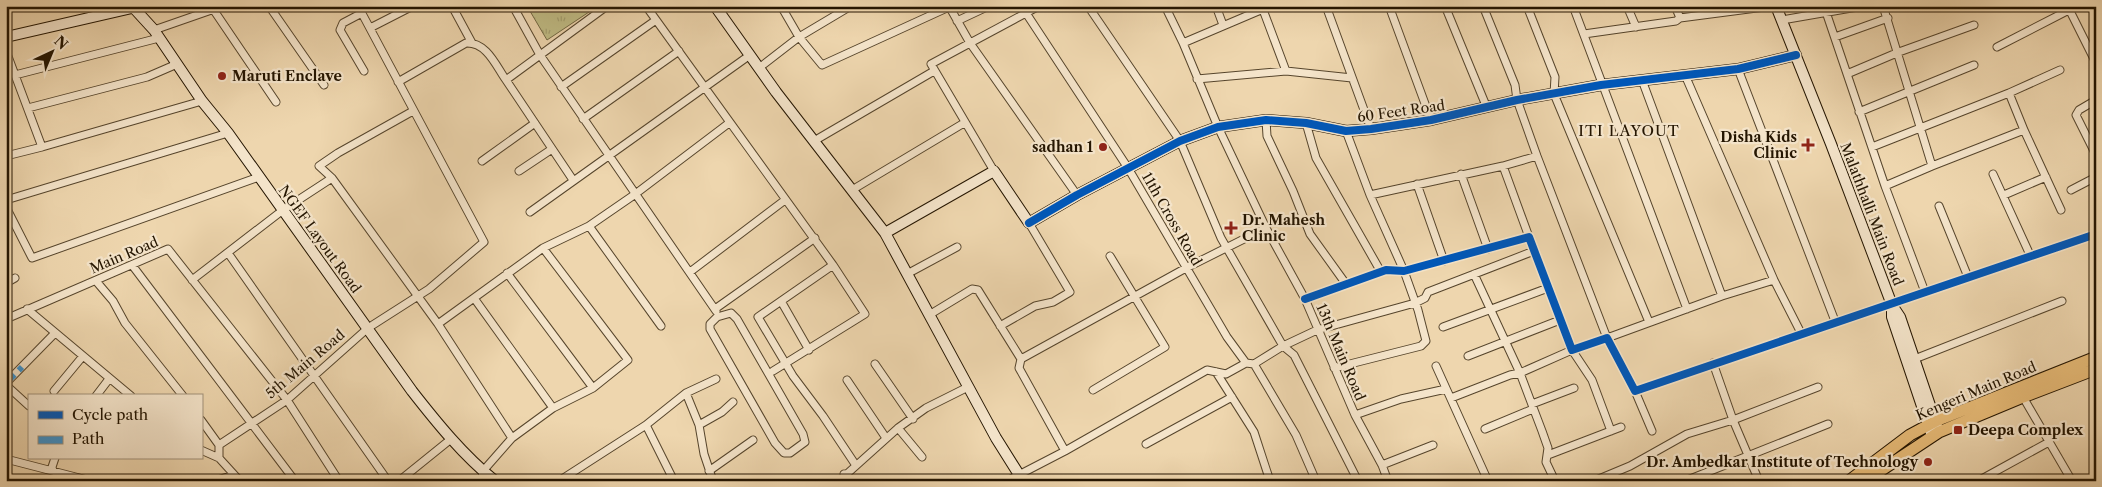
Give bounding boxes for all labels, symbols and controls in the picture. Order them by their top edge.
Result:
north arrow [28,28,78,78]
text: N [50,32,72,53]
place label: Maruti Enclave [232,67,342,85]
marker: Maruti Enclave [216,70,228,82]
street label: 60 Feet Road [1356,96,1446,126]
district label: ITI LAYOUT [1578,121,1680,140]
place label: Disha Kids Clinic [1720,128,1797,162]
place label: sadhan 1 [1032,138,1094,156]
marker: Disha Kids Clinic [1801,138,1815,152]
street label: Malathhalli Main Road [1836,140,1908,289]
marker: sadhan 1 [1097,141,1109,153]
street label: 11th Cross Road [1138,169,1206,269]
street label: NGEF Layout Road [275,182,365,297]
place label: Dr. Mahesh Clinic [1242,211,1325,245]
marker: Dr. Mahesh Clinic [1224,221,1238,235]
street label: Main Road [87,232,161,278]
street label: 13th Main Road [1312,301,1370,404]
street label: 5th Main Road [262,325,349,402]
street label: Kengeri Main Road [1913,357,2039,424]
legend [28,394,202,460]
text: Cycle path [72,405,149,424]
place label: Deepa Complex [1968,421,2084,439]
marker: Deepa Complex [1952,424,1964,436]
text: Path [72,429,105,448]
place label: Dr. Ambedkar Institute of Technology [1646,453,1918,471]
marker: Dr. Ambedkar Institute of Technology [1922,456,1934,468]

